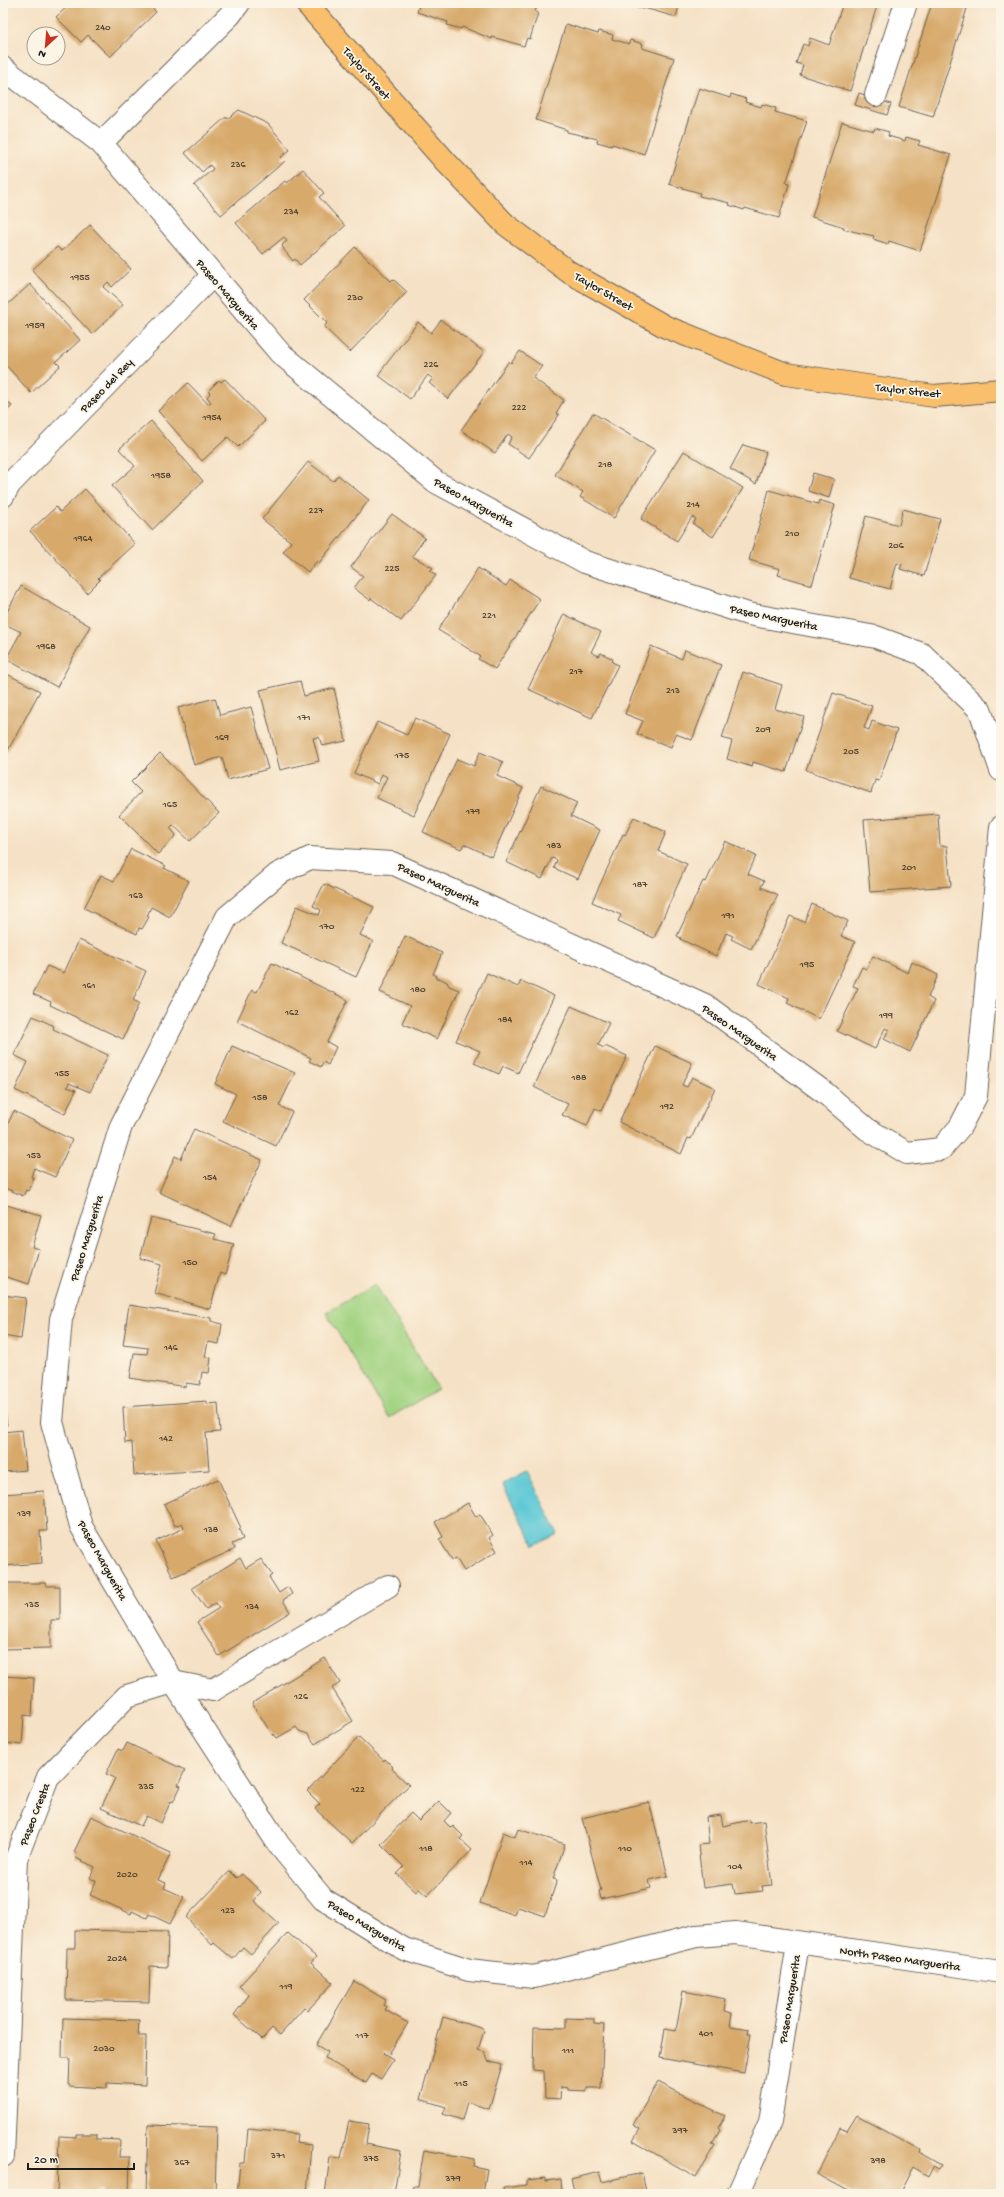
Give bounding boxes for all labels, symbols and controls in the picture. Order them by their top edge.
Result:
house number: 240 [95,22,111,34]
north arrow [26,26,66,66]
street label: Taylor Street [338,44,393,104]
text: N [37,46,48,60]
house number: 236 [230,159,247,171]
house number: 234 [284,206,299,218]
street label: Paseo Marguerita [191,256,261,334]
street label: Taylor Street [570,270,636,316]
house number: 1955 [69,272,90,284]
house number: 230 [347,292,363,304]
house number: 1959 [24,320,45,332]
street label: Paseo del Rey [77,356,137,417]
house number: 226 [424,359,439,371]
street label: Taylor Street [874,382,942,402]
house number: 222 [512,402,526,414]
house number: 1954 [201,412,222,424]
house number: 218 [598,459,613,471]
house number: 1958 [150,470,171,482]
street label: Paseo Marguerita [430,476,516,532]
house number: 214 [686,499,700,511]
house number: 227 [308,505,324,517]
house number: 210 [785,528,800,540]
house number: 1964 [73,533,93,545]
house number: 206 [888,540,905,552]
house number: 225 [384,563,400,575]
street label: Paseo Marguerita [727,603,819,635]
house number: 221 [482,610,496,622]
house number: 1968 [35,641,56,653]
house number: 217 [569,666,584,678]
house number: 213 [666,685,680,697]
house number: 171 [296,712,311,724]
house number: 209 [755,724,771,736]
house number: 169 [214,732,229,744]
house number: 205 [843,746,859,758]
house number: 175 [394,750,409,762]
house number: 165 [162,799,177,811]
house number: 179 [465,806,480,818]
house number: 183 [546,840,561,852]
street label: Paseo Marguerita [394,860,482,911]
house number: 201 [902,862,916,874]
house number: 187 [632,879,648,891]
house number: 163 [128,890,143,902]
house number: 191 [720,910,735,922]
house number: 170 [319,921,335,933]
house number: 195 [799,959,814,971]
house number: 161 [81,980,96,992]
house number: 180 [409,984,426,996]
street label: Paseo Marguerita [697,1002,780,1065]
house number: 162 [284,1007,299,1019]
house number: 199 [878,1010,893,1022]
house number: 184 [497,1014,512,1026]
house number: 155 [54,1068,69,1080]
house number: 188 [571,1072,587,1084]
house number: 158 [252,1092,268,1104]
house number: 192 [659,1101,674,1113]
house number: 153 [26,1150,41,1162]
house number: 154 [202,1172,217,1184]
street label: Paseo Marguerita [68,1194,108,1284]
house number: 150 [182,1257,198,1269]
house number: 146 [163,1342,179,1354]
house number: 142 [158,1433,173,1445]
house number: 139 [16,1508,31,1520]
street label: Paseo Marguerita [73,1518,129,1604]
house number: 138 [203,1524,219,1536]
house number: 135 [24,1599,39,1611]
house number: 134 [244,1601,259,1613]
house number: 126 [293,1691,309,1703]
street label: Paseo Cresta [17,1781,54,1849]
house number: 335 [137,1781,154,1793]
house number: 122 [350,1784,365,1796]
house number: 118 [418,1843,433,1855]
house number: 110 [617,1843,632,1855]
house number: 114 [519,1857,533,1869]
house number: 104 [727,1861,742,1873]
house number: 2020 [116,1869,138,1881]
street label: Paseo Marguerita [323,1897,408,1956]
house number: 123 [220,1905,235,1917]
street label: North Paseo Marguerita [838,1945,961,1975]
house number: 2024 [107,1953,127,1965]
street label: Paseo Marguerita [777,1954,805,2045]
house number: 119 [278,1981,293,1993]
house number: 401 [699,2028,713,2040]
house number: 117 [354,2030,369,2042]
house number: 2030 [93,2043,115,2055]
house number: 111 [561,2045,574,2057]
house number: 115 [453,2078,468,2090]
house number: 397 [671,2125,688,2137]
scale bar [28,2145,134,2171]
house number: 371 [270,2150,285,2162]
house number: 375 [362,2153,379,2165]
text: 20 m [34,2154,59,2168]
house number: 398 [869,2155,886,2167]
house number: 367 [173,2157,191,2169]
house number: 379 [444,2173,461,2185]

